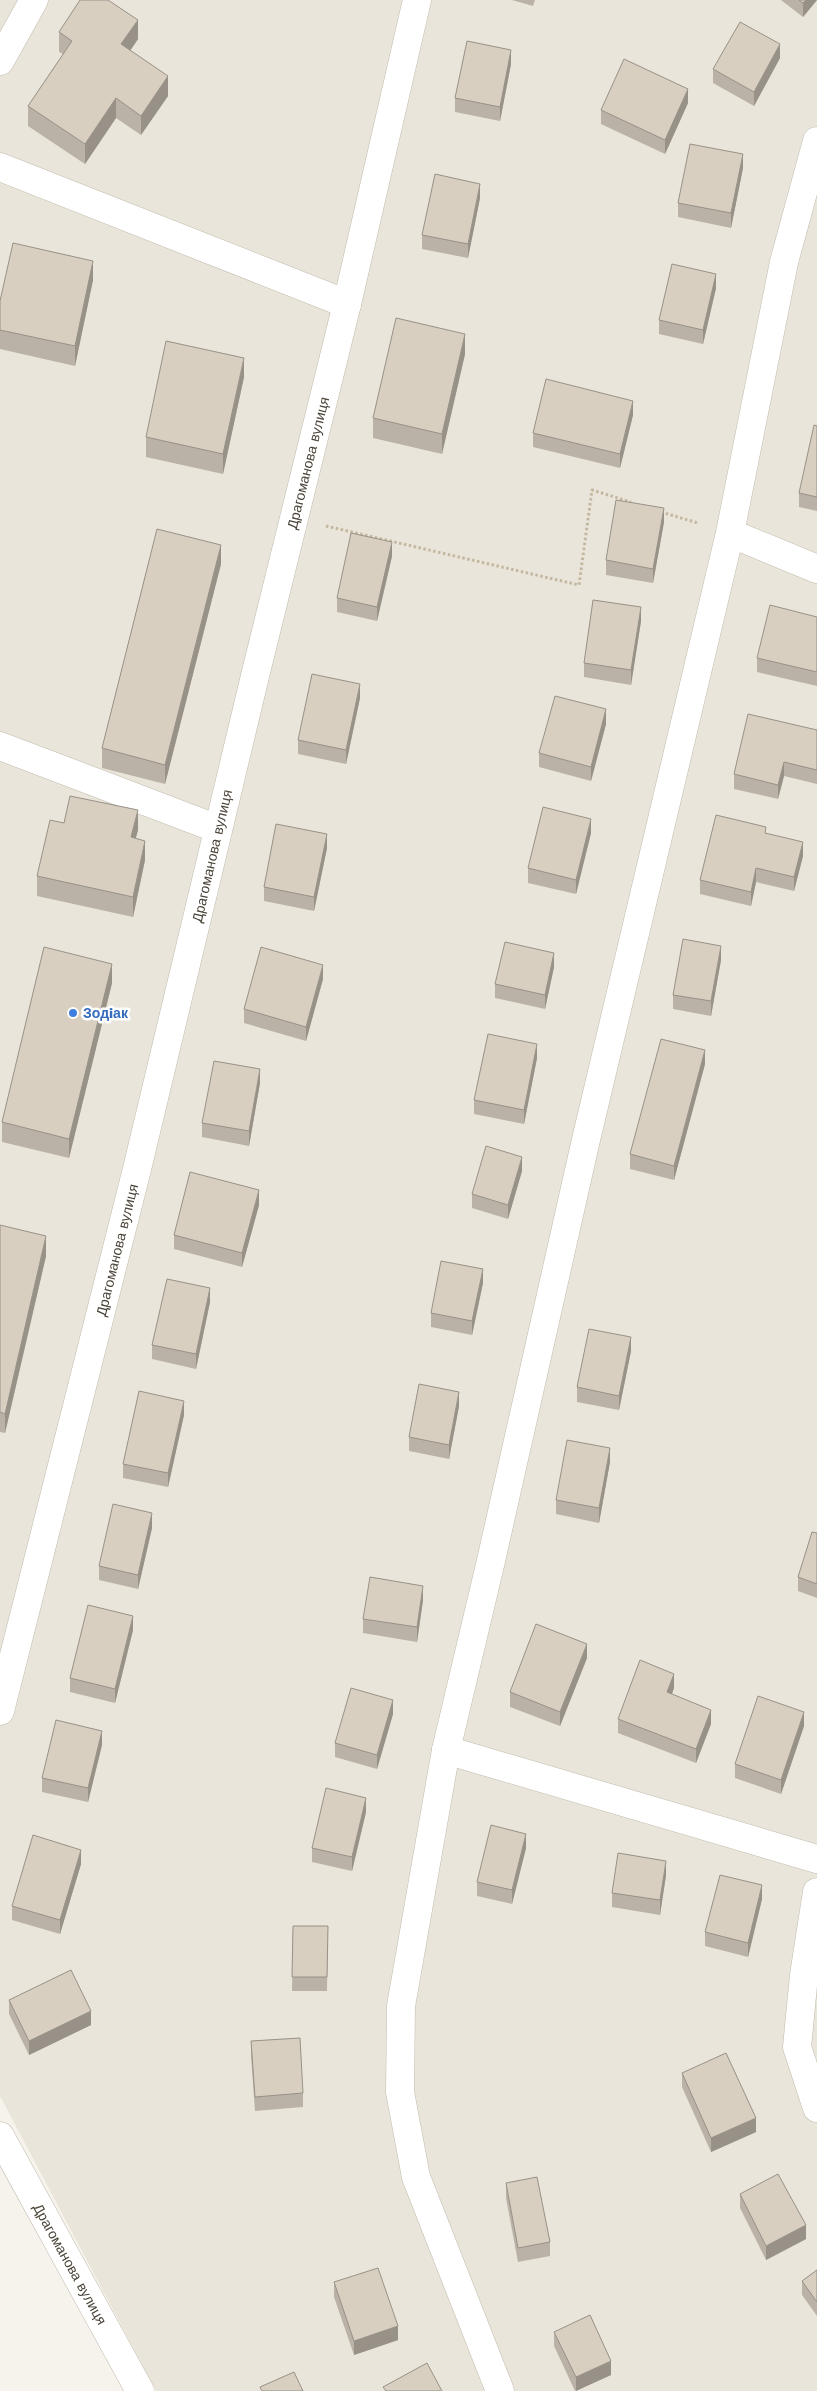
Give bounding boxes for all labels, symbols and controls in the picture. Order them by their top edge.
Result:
street label: Драгоманова вулиця [284,395,332,531]
street label: Драгоманова вулиця [189,788,235,924]
place label: Зодiак [83,1005,129,1021]
marker: Зодiак [67,1007,79,1019]
street label: Драгоманова вулиця [93,1182,141,1318]
street label: Драгоманова вулиця [30,2201,110,2327]

